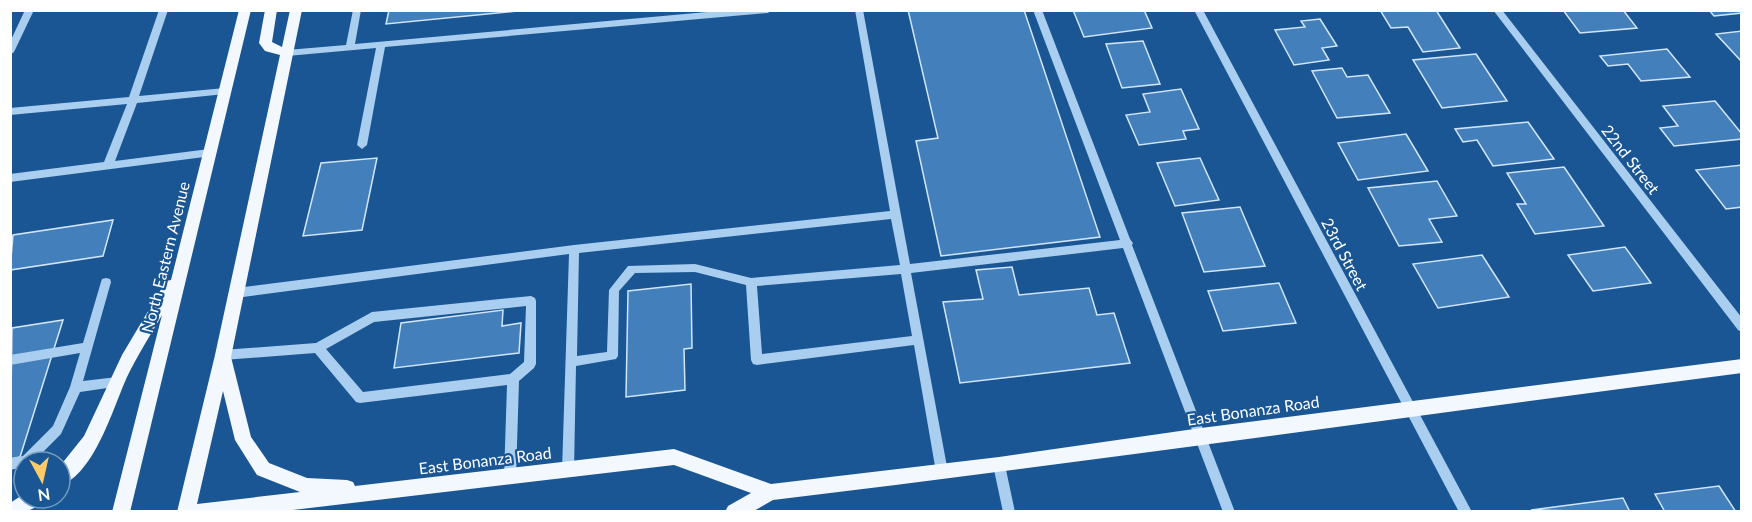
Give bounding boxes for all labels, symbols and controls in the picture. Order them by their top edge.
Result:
street label: 22nd Street [1598,121,1664,198]
street label: North Eastern Avenue [137,179,193,335]
street label: 23rd Street [1318,215,1372,294]
street label: East Bonanza Road [1185,391,1321,429]
street label: East Bonanza Road [417,442,553,478]
north arrow [12,450,72,510]
text: N [37,485,52,506]

